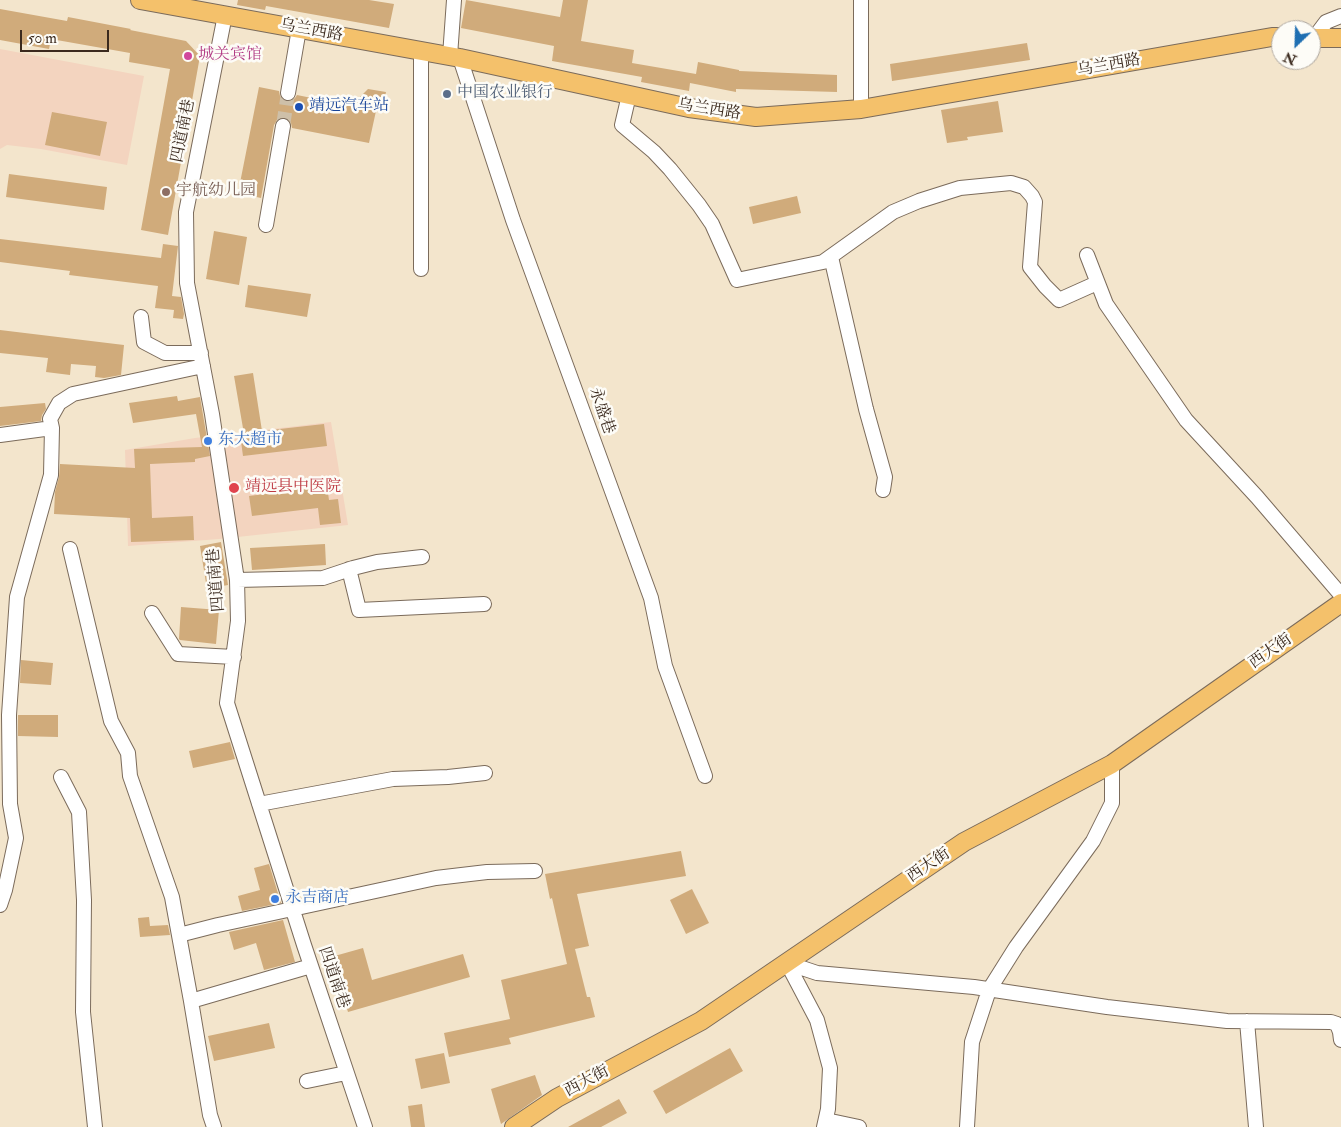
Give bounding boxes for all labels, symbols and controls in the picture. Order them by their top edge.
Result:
street label: 乌兰西路 [278,16,344,46]
scale bar [22,20,111,52]
north arrow [1271,20,1321,70]
text: 50 m [28,29,57,48]
place label: 城关宾馆 [198,46,262,66]
text: N [1281,48,1299,69]
marker: 城关宾馆 [182,50,194,62]
street label: 乌兰西路 [1076,51,1142,81]
place label: 中国农业银行 [457,84,553,104]
marker: 中国农业银行 [441,88,453,100]
street label: 乌兰西路 [676,96,742,124]
place label: 靖远汽车站 [309,97,389,117]
street label: 四道南巷 [168,98,200,164]
marker: 靖远汽车站 [293,101,305,113]
place label: 宇航幼儿园 [176,182,256,202]
marker: 宇航幼儿园 [160,186,172,198]
street label: 永盛巷 [584,385,618,437]
place label: 东大超市 [218,431,282,451]
marker: 东大超市 [202,435,214,447]
place label: 靖远县中医院 [245,478,341,498]
marker: 靖远县中医院 [227,481,241,495]
street label: 四道南巷 [205,547,229,613]
street label: 西大街 [1246,630,1296,674]
street label: 西大街 [904,845,954,887]
place label: 永吉商店 [285,889,349,909]
marker: 永吉商店 [269,893,281,905]
street label: 四道南巷 [314,945,352,1011]
street label: 西大街 [561,1062,613,1102]

